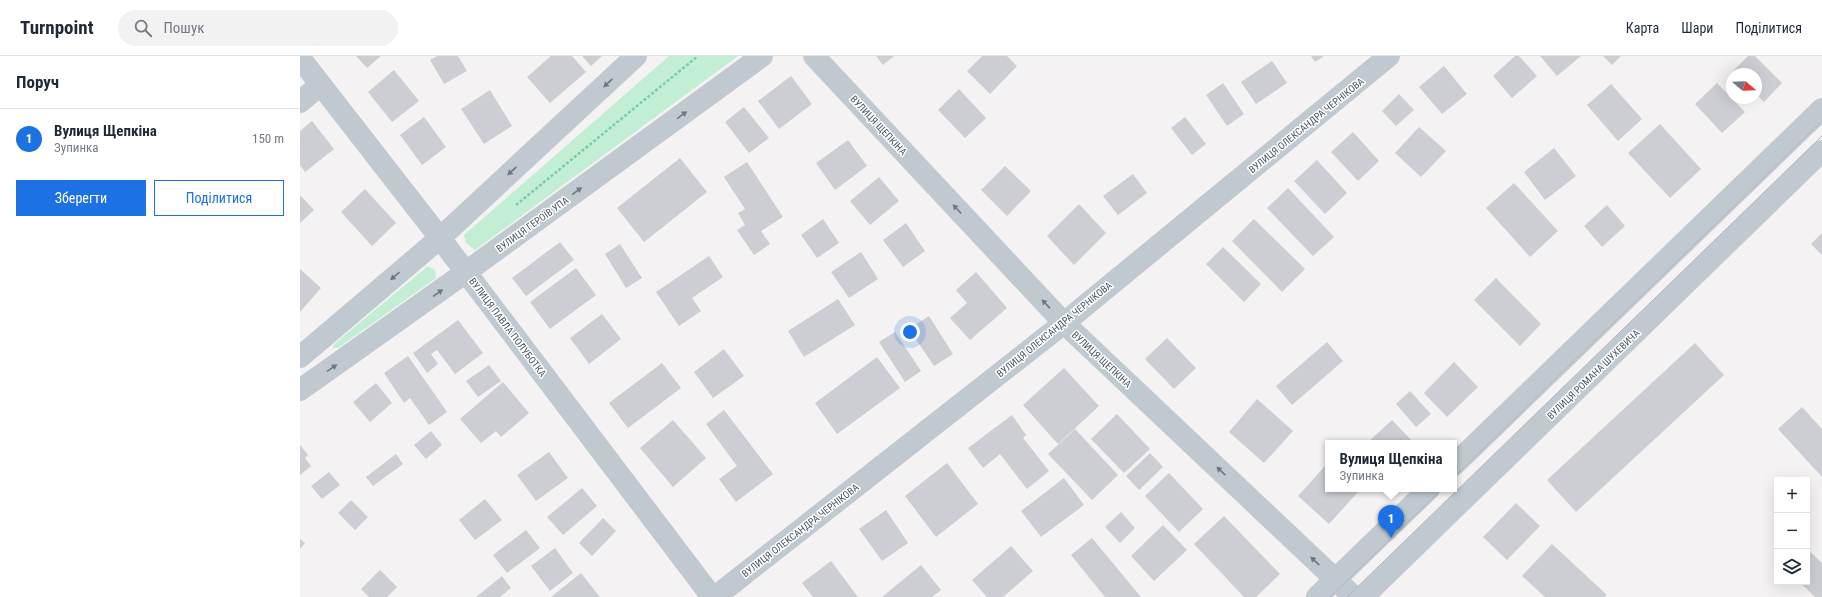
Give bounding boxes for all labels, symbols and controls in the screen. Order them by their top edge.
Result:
search box [118,10,398,46]
text: Turnpoint [20,16,94,39]
icon: search [132,17,154,39]
text: Пошук [164,19,204,37]
text: Карта [1626,20,1659,36]
text: Шари [1681,20,1713,36]
text: Поділитися [1735,20,1802,36]
north arrow [1726,68,1762,104]
text: Поруч [16,72,59,92]
street label: ВУЛИЦЯ ОЛЕКСАНДРА ЧЕРНІКОВА [1247,75,1366,175]
one-way arrow [602,78,613,87]
street label: ВУЛИЦЯ ЩЕПКІНА [848,93,909,157]
one-way arrow [676,111,687,119]
text: Вулиця Щепкіна [54,122,157,140]
text: 1 [26,131,32,146]
text: 150 m [252,131,284,146]
text: Зупинка [54,140,98,155]
one-way arrow [507,166,517,176]
button: Зберегти [16,180,146,216]
button: Поділитися [154,180,284,216]
one-way arrow [572,188,582,196]
street label: ВУЛИЦЯ ГЕРОЇВ УПА [494,194,571,254]
one-way arrow [953,204,962,214]
one-way arrow [389,272,400,281]
street label: ВУЛИЦЯ ПАВЛА ПОЛУБОТКА [467,276,548,379]
street label: ВУЛИЦЯ ОЛЕКСАНДРА ЧЕРНІКОВА [995,279,1114,379]
one-way arrow [432,288,443,297]
one-way arrow [1041,299,1051,309]
your location [900,322,920,342]
street label: ВУЛИЦЯ РОМАНА ШУХЕВИЧА [1545,327,1642,421]
street label: ВУЛИЦЯ ЩЕПКІНА [1070,329,1134,390]
one-way arrow [327,364,337,372]
popup [1325,440,1457,492]
text: Вулиця Щепкіна [1340,450,1442,468]
one-way arrow [1216,466,1226,476]
text: Зупинка [1340,468,1384,483]
map controls [1774,477,1810,585]
button: + [1774,477,1810,513]
street label: ВУЛИЦЯ ОЛЕКСАНДРА ЧЕРНІКОВА [740,481,861,579]
pin: 1 [1378,505,1404,538]
button: − [1774,513,1810,549]
button: layers [1774,549,1810,585]
one-way arrow [1310,556,1321,565]

